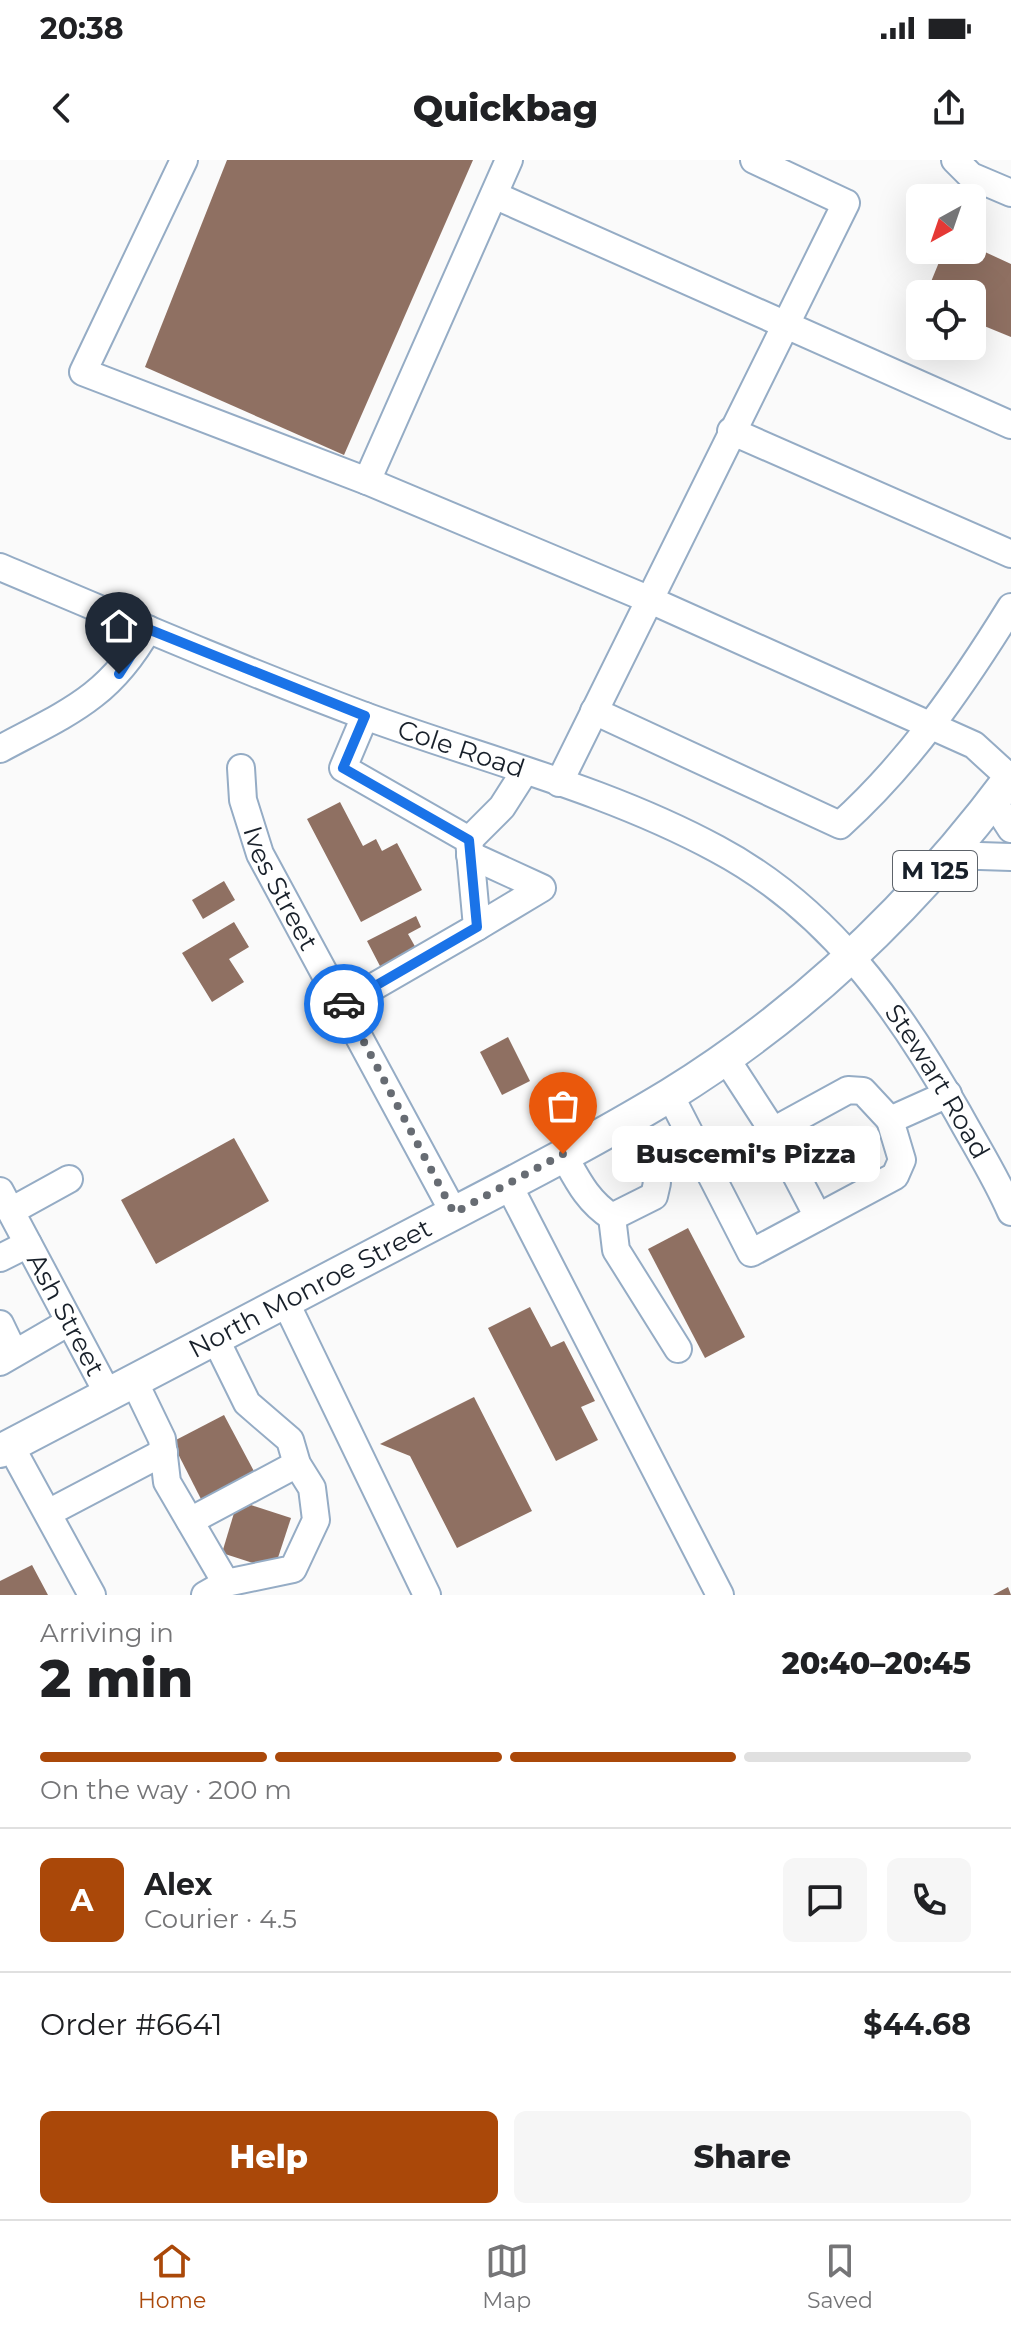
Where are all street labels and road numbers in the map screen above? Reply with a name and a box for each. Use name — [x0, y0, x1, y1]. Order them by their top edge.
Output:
street label: Cole Road — [394, 713, 529, 785]
street label: Ives Street — [236, 822, 325, 956]
road number: M 125 — [893, 851, 977, 891]
street label: Stewart Road — [878, 998, 997, 1165]
street label: North Monroe Street — [183, 1212, 437, 1365]
street label: Ash Street — [20, 1248, 111, 1381]

